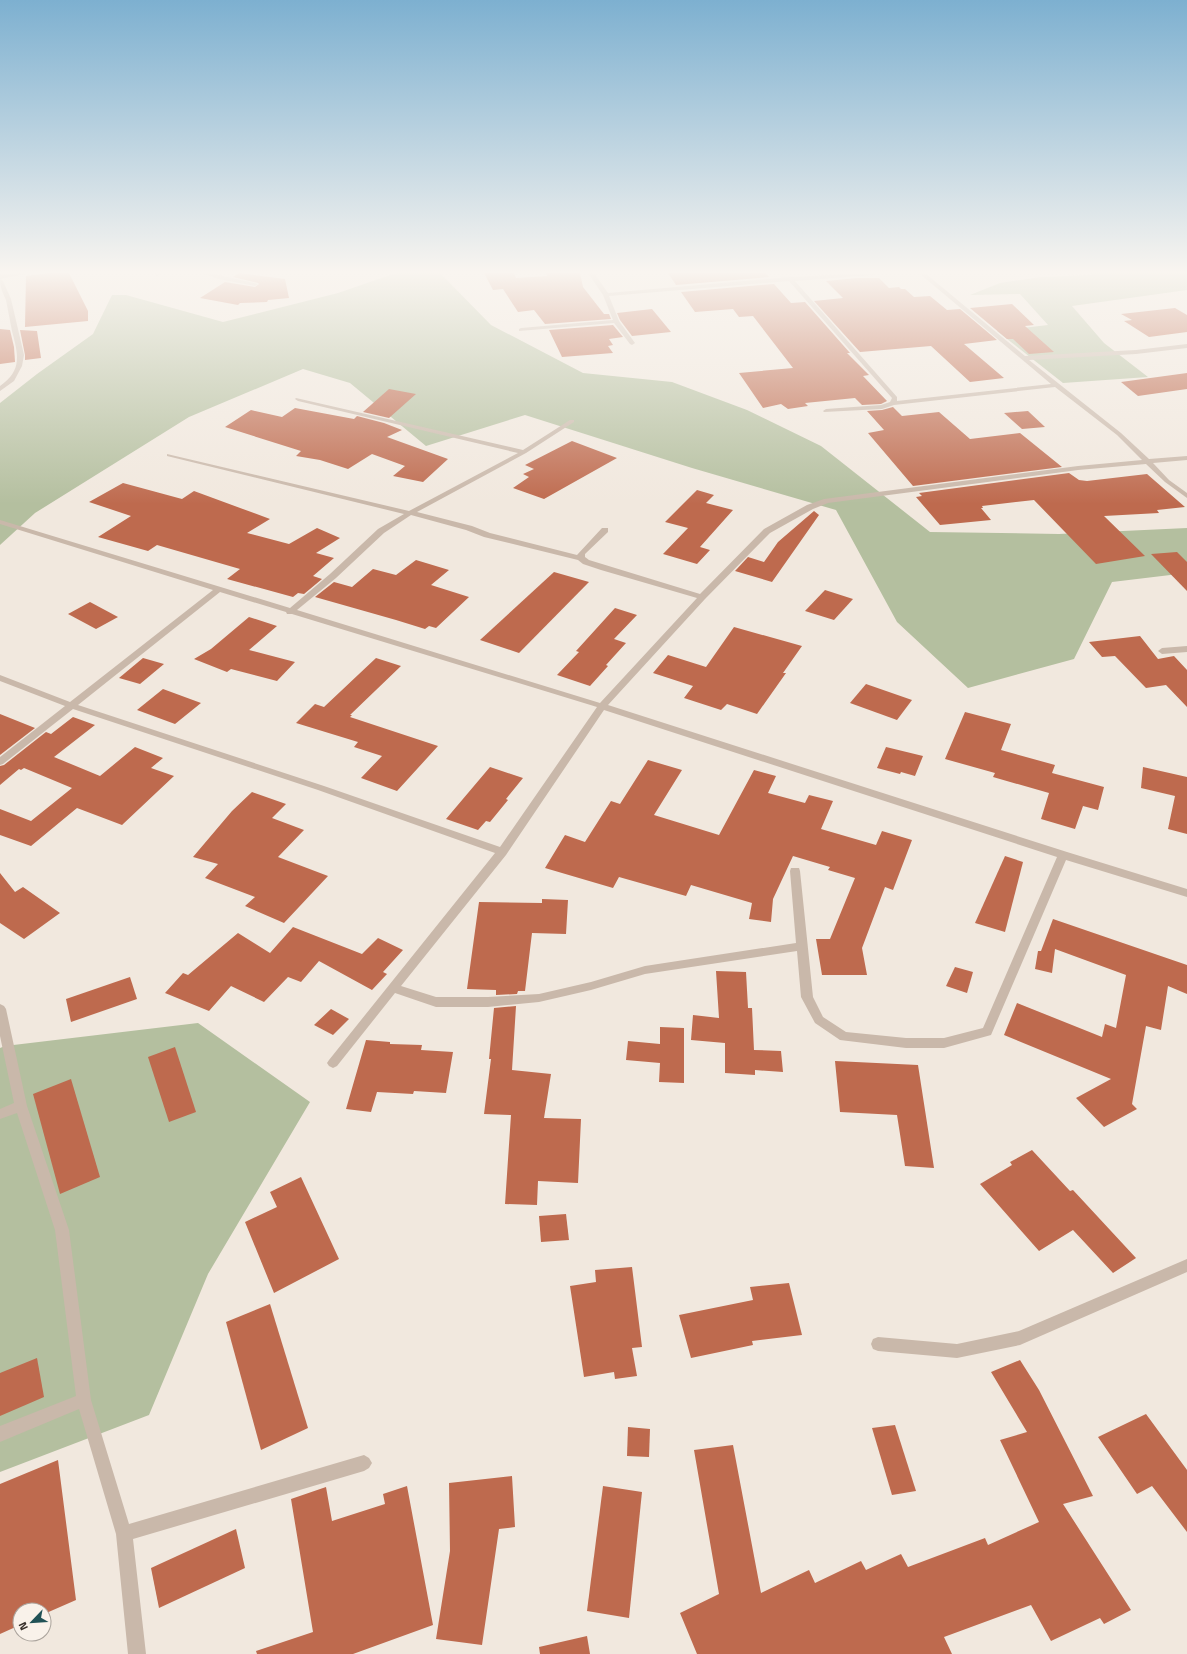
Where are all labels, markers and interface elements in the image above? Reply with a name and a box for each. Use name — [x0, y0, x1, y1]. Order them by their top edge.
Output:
north arrow — [12, 1602, 52, 1642]
text: N — [14, 1619, 32, 1633]

